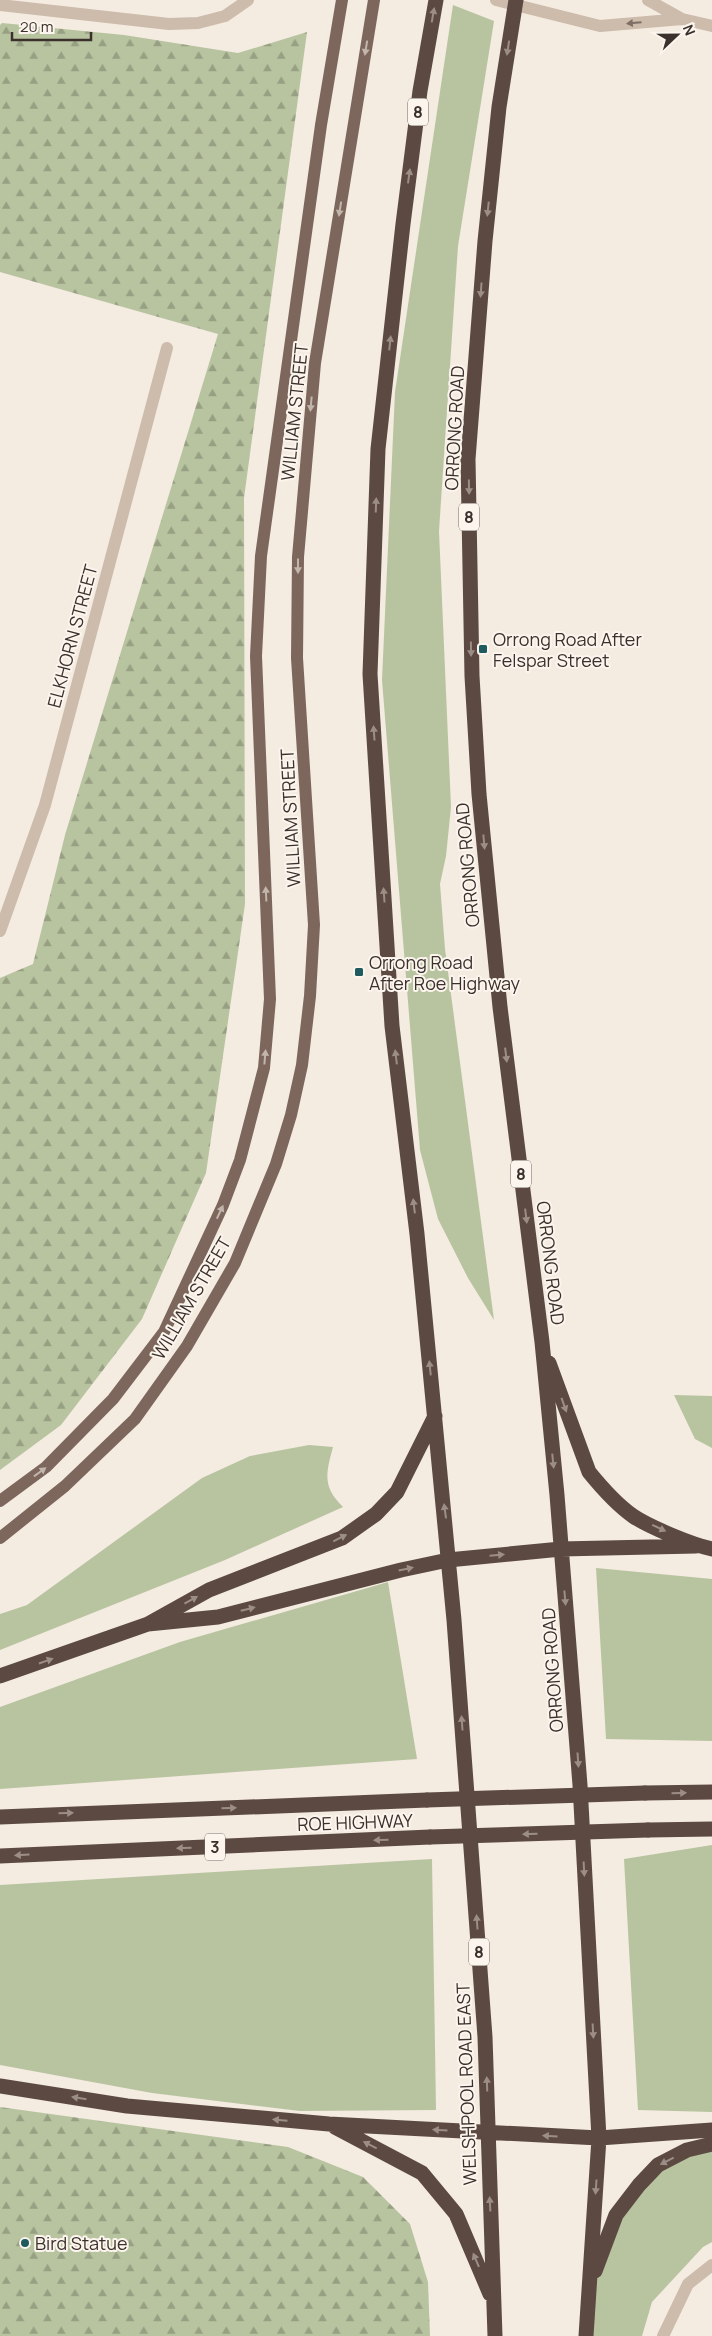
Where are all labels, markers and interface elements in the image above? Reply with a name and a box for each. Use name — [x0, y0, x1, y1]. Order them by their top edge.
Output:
one-way arrow — [430, 7, 438, 23]
scale bar — [12, 10, 91, 42]
north arrow — [652, 10, 702, 60]
text: 20 m — [20, 16, 53, 37]
one-way arrow — [626, 19, 642, 27]
text: N — [679, 22, 700, 38]
one-way arrow — [362, 40, 370, 56]
one-way arrow — [504, 40, 512, 56]
road number: 8 — [408, 98, 428, 125]
one-way arrow — [405, 167, 413, 183]
one-way arrow — [336, 201, 344, 217]
one-way arrow — [484, 202, 492, 218]
one-way arrow — [477, 282, 485, 298]
one-way arrow — [386, 335, 394, 351]
street label: WILLIAM STREET — [275, 342, 313, 482]
street label: ORRONG ROAD — [439, 365, 469, 491]
one-way arrow — [307, 396, 315, 412]
one-way arrow — [465, 479, 473, 495]
one-way arrow — [372, 497, 380, 513]
road number: 8 — [459, 504, 479, 530]
one-way arrow — [294, 558, 302, 574]
street label: ELKHORN STREET — [41, 562, 103, 710]
place label: Orrong Road After Felspar Street — [493, 627, 642, 672]
one-way arrow — [467, 641, 475, 657]
marker: Orrong Road After Felspar Street — [477, 643, 489, 655]
one-way arrow — [370, 725, 378, 741]
street label: WILLIAM STREET — [274, 748, 306, 888]
street label: ORRONG ROAD — [450, 802, 484, 928]
one-way arrow — [480, 834, 488, 850]
one-way arrow — [261, 886, 269, 902]
one-way arrow — [380, 887, 388, 903]
place label: Orrong Road After Roe Highway — [369, 950, 521, 995]
marker: Orrong Road After Roe Highway — [353, 966, 365, 978]
one-way arrow — [502, 1047, 510, 1063]
one-way arrow — [261, 1048, 269, 1064]
one-way arrow — [392, 1049, 400, 1065]
road number: 8 — [511, 1160, 531, 1188]
one-way arrow — [410, 1198, 418, 1214]
street label: ORRONG ROAD — [531, 1200, 571, 1326]
one-way arrow — [216, 1205, 224, 1219]
one-way arrow — [522, 1208, 530, 1224]
street label: WILLIAM STREET — [146, 1232, 236, 1364]
one-way arrow — [426, 1360, 434, 1376]
one-way arrow — [560, 1398, 568, 1413]
one-way arrow — [550, 1453, 558, 1469]
one-way arrow — [33, 1467, 46, 1477]
one-way arrow — [441, 1503, 449, 1519]
one-way arrow — [652, 1524, 666, 1532]
one-way arrow — [333, 1534, 348, 1542]
one-way arrow — [489, 1551, 505, 1559]
one-way arrow — [398, 1565, 413, 1573]
one-way arrow — [562, 1590, 570, 1606]
one-way arrow — [184, 1596, 197, 1605]
one-way arrow — [241, 1605, 256, 1613]
street label: ORRONG ROAD — [536, 1607, 568, 1733]
one-way arrow — [39, 1656, 54, 1664]
one-way arrow — [457, 1715, 465, 1731]
one-way arrow — [574, 1752, 582, 1768]
one-way arrow — [671, 1788, 687, 1796]
one-way arrow — [221, 1804, 237, 1812]
street label: ROE HIGHWAY — [297, 1808, 414, 1836]
one-way arrow — [58, 1809, 74, 1817]
one-way arrow — [521, 1830, 537, 1838]
road number: 3 — [205, 1834, 225, 1860]
one-way arrow — [373, 1836, 389, 1844]
one-way arrow — [176, 1844, 192, 1852]
one-way arrow — [13, 1851, 29, 1859]
one-way arrow — [581, 1861, 589, 1877]
one-way arrow — [472, 1913, 480, 1929]
road number: 8 — [469, 1938, 489, 1965]
street label: WELSHPOOL ROAD EAST — [450, 1982, 482, 2186]
one-way arrow — [590, 2023, 598, 2039]
one-way arrow — [483, 2076, 491, 2092]
one-way arrow — [70, 2094, 86, 2102]
one-way arrow — [272, 2116, 288, 2124]
one-way arrow — [431, 2126, 447, 2134]
one-way arrow — [542, 2131, 558, 2139]
one-way arrow — [363, 2141, 377, 2149]
one-way arrow — [659, 2157, 674, 2165]
one-way arrow — [591, 2179, 599, 2195]
one-way arrow — [485, 2196, 493, 2212]
place label: Bird Statue — [35, 2231, 128, 2255]
marker: Bird Statue — [19, 2237, 31, 2249]
one-way arrow — [471, 2253, 479, 2267]

